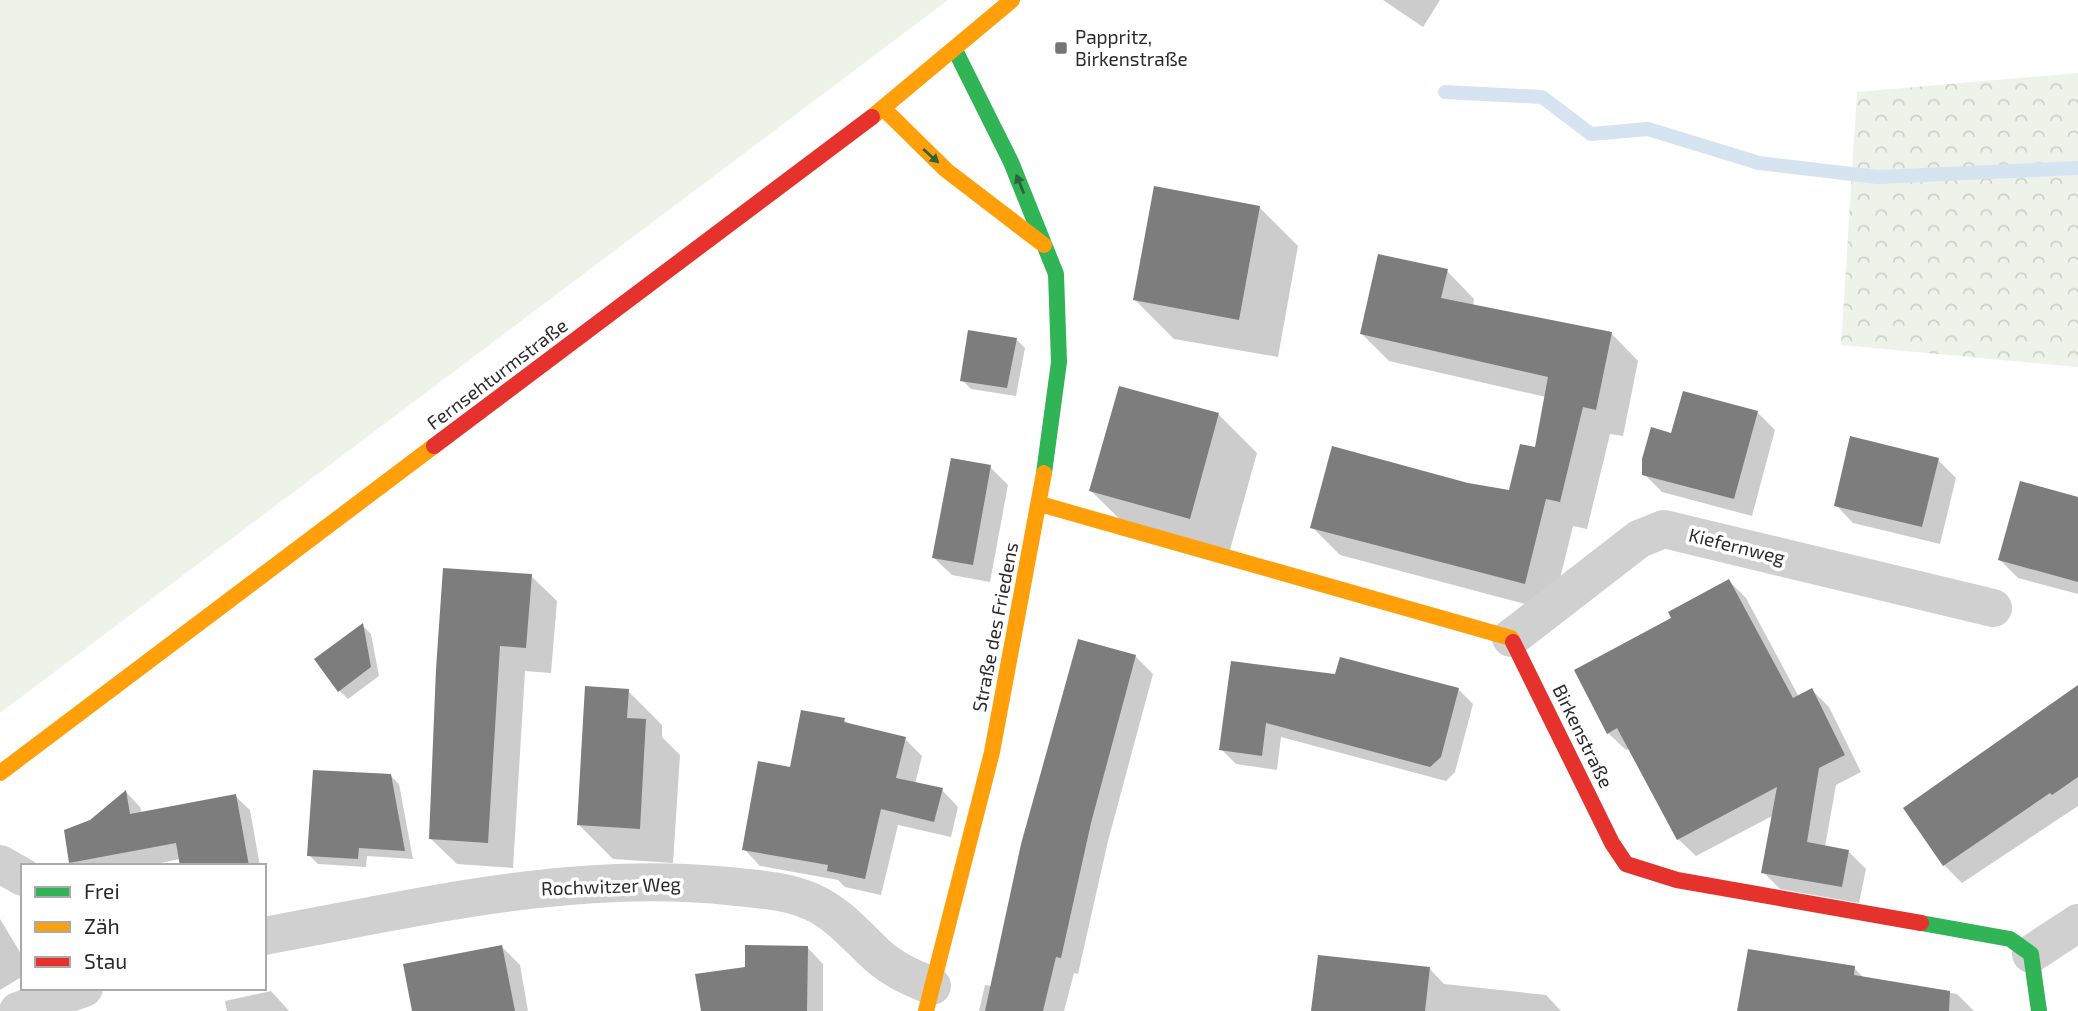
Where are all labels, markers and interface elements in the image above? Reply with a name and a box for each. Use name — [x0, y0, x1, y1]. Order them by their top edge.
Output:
place label: Pappritz, Birkenstraße — [1075, 25, 1188, 70]
marker: Pappritz, Birkenstraße — [1053, 40, 1069, 56]
one-way arrow — [922, 148, 939, 164]
one-way arrow — [1014, 173, 1025, 194]
street label: Fernsehturmstraße — [422, 313, 572, 434]
street label: Kiefernweg — [1687, 522, 1788, 569]
street label: Straße des Friedens — [967, 540, 1022, 714]
street label: Birkenstraße — [1548, 680, 1618, 791]
legend — [21, 864, 266, 990]
street label: Rochwitzer Weg — [541, 872, 682, 899]
text: Frei — [84, 878, 120, 903]
text: Zäh — [84, 913, 120, 938]
text: Stau — [84, 948, 127, 973]

